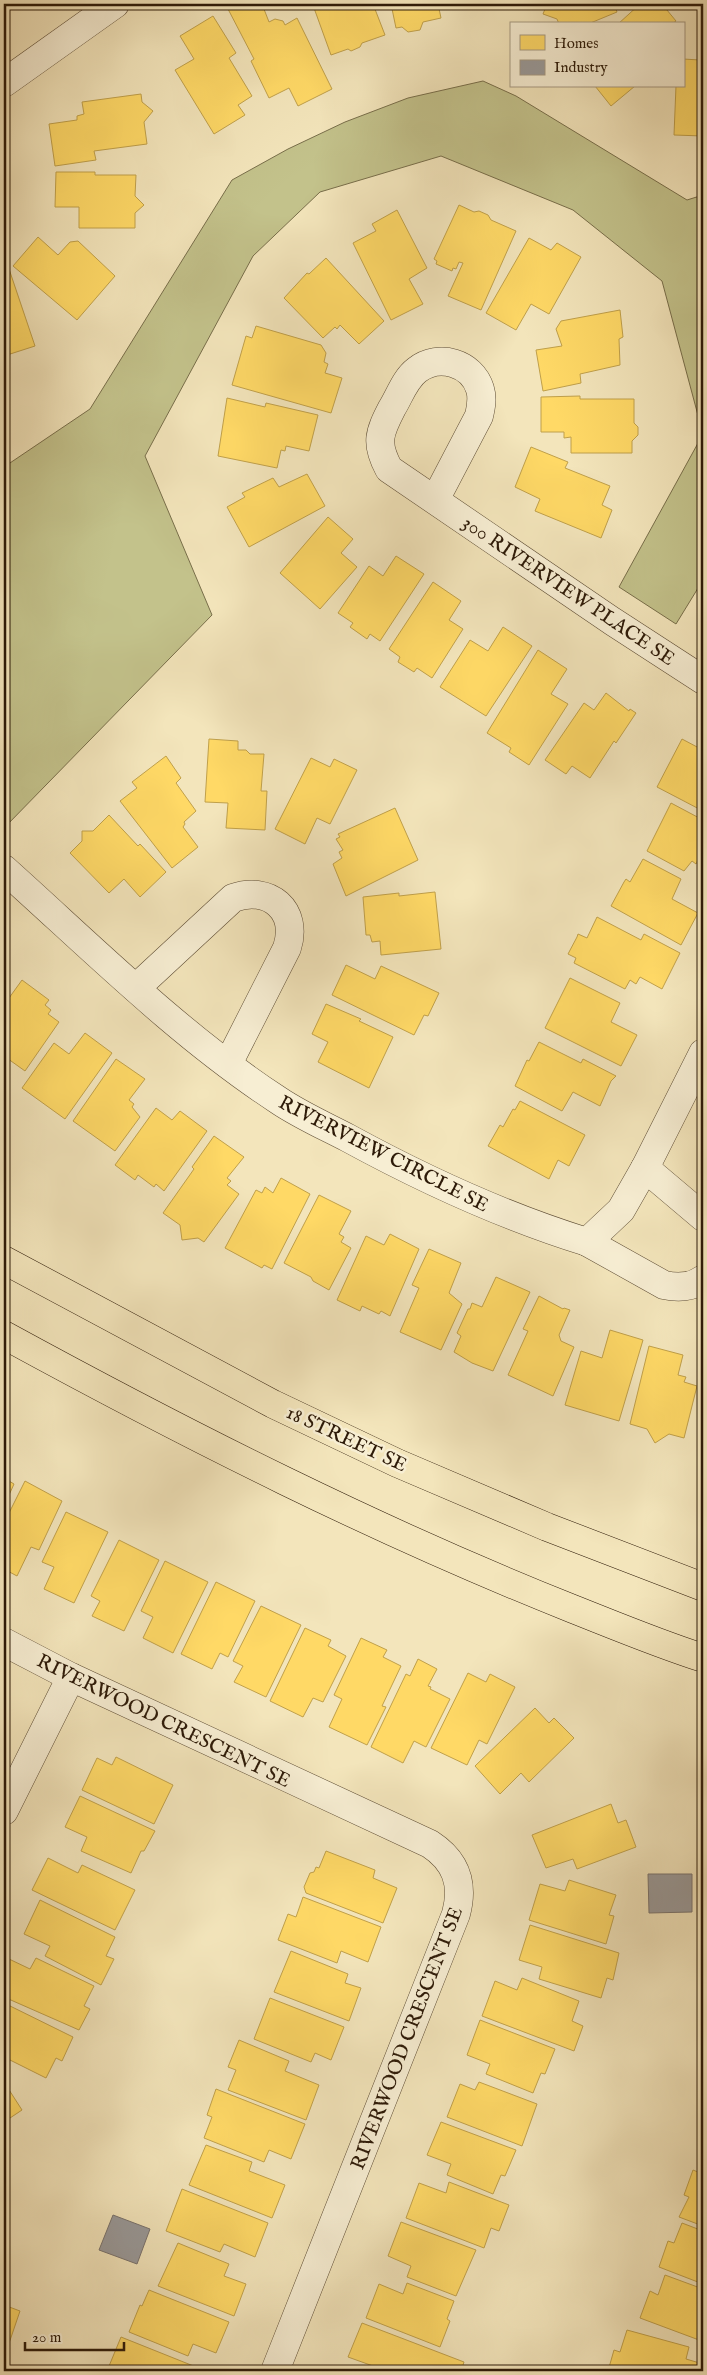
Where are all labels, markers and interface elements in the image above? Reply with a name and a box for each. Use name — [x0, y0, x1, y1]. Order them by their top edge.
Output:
legend — [510, 22, 684, 88]
text: Homes — [554, 34, 598, 53]
text: Industry — [554, 58, 608, 77]
street label: 300 RIVERVIEW PLACE SE — [457, 511, 679, 672]
street label: RIVERVIEW CIRCLE SE — [274, 1090, 493, 1218]
street label: 18 STREET SE — [282, 1400, 411, 1478]
street label: RIVERWOOD CRESCENT SE — [32, 1649, 294, 1794]
street label: RIVERWOOD CRESCENT SE — [346, 1904, 469, 2173]
scale bar — [25, 2320, 124, 2352]
text: 20 m — [32, 2328, 62, 2347]

